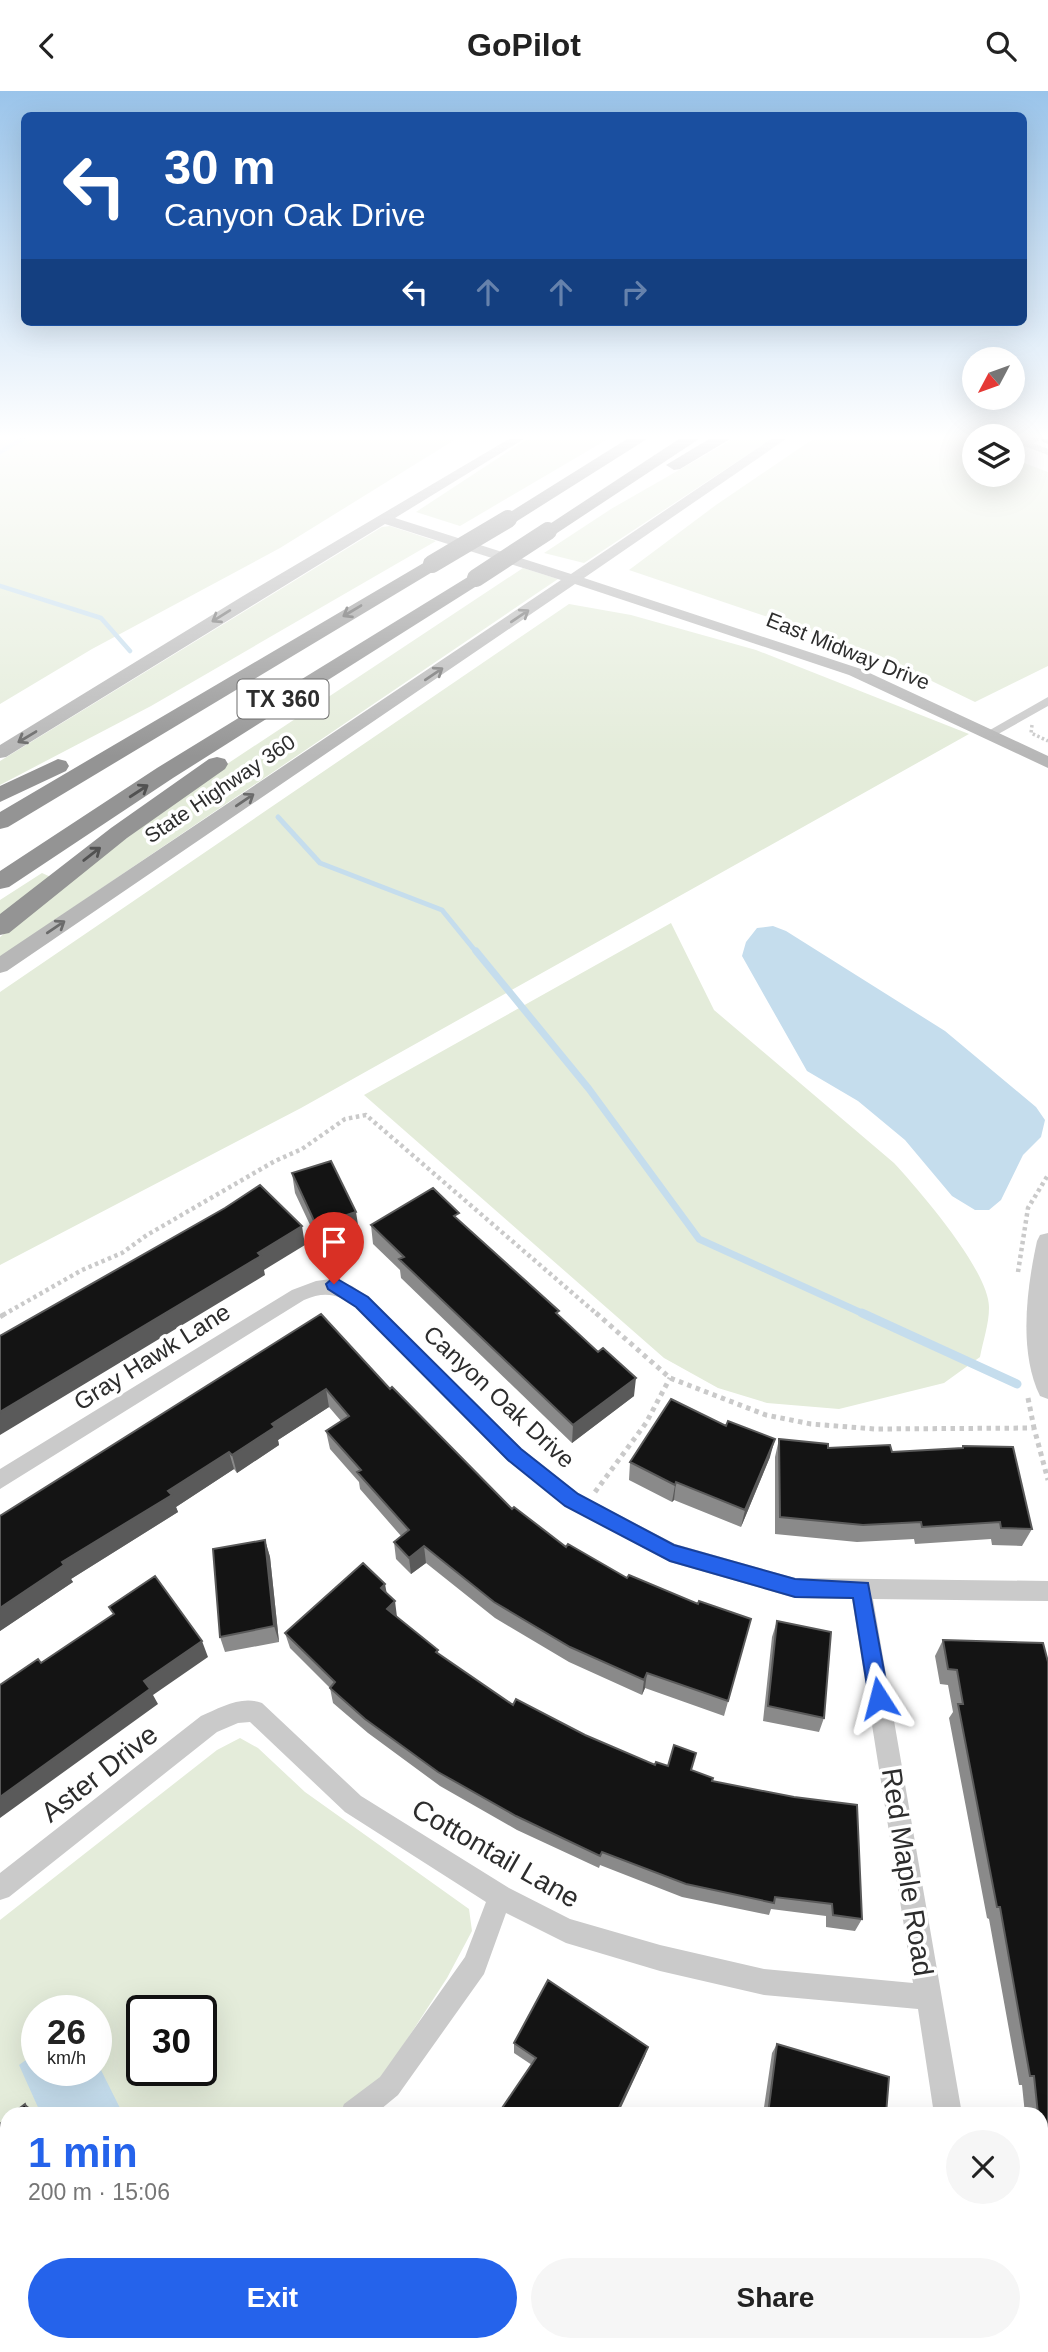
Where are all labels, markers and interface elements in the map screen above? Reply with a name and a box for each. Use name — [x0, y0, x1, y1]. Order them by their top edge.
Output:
icon: back — [28, 27, 66, 65]
text: GoPilot — [467, 27, 581, 63]
icon: search — [982, 27, 1020, 65]
icon: left — [49, 140, 140, 231]
text: 30 m — [164, 140, 276, 194]
text: Canyon Oak Drive — [164, 197, 425, 233]
icon: left — [396, 273, 434, 311]
icon: ahead — [469, 273, 507, 311]
icon: ahead — [542, 273, 580, 311]
icon: right — [615, 273, 653, 311]
north arrow — [962, 347, 1026, 409]
map controls — [962, 347, 1025, 487]
button: layers — [962, 424, 1025, 487]
one-way arrow — [343, 605, 363, 619]
street label: East Midway Drive — [763, 607, 933, 694]
one-way arrow — [510, 608, 529, 623]
one-way arrow — [211, 610, 231, 624]
one-way arrow — [424, 667, 443, 681]
road number: TX 360 — [238, 679, 328, 719]
one-way arrow — [18, 730, 38, 744]
street label: State Highway 360 — [140, 730, 299, 847]
one-way arrow — [129, 783, 148, 798]
one-way arrow — [234, 793, 254, 807]
one-way arrow — [82, 847, 101, 862]
one-way arrow — [46, 920, 65, 934]
pin — [304, 1212, 364, 1284]
icon: arrive — [315, 1223, 353, 1261]
street label: Gray Hawk Lane — [69, 1298, 235, 1415]
street label: Canyon Oak Drive — [418, 1320, 580, 1473]
position arrow — [842, 1661, 916, 1735]
street label: Aster Drive — [35, 1719, 163, 1828]
street label: Red Maple Road — [876, 1766, 939, 1978]
street label: Cottontail Lane — [406, 1793, 585, 1914]
speed limit sign: 30 — [126, 1995, 217, 2086]
text: 26 — [47, 2012, 86, 2051]
text: km/h — [47, 2048, 86, 2068]
text: 1 min — [28, 2129, 138, 2176]
button: close — [946, 2130, 1020, 2204]
text: 200 m · 15:06 — [28, 2179, 170, 2205]
button: Exit — [28, 2258, 517, 2338]
button: Share — [531, 2258, 1020, 2338]

